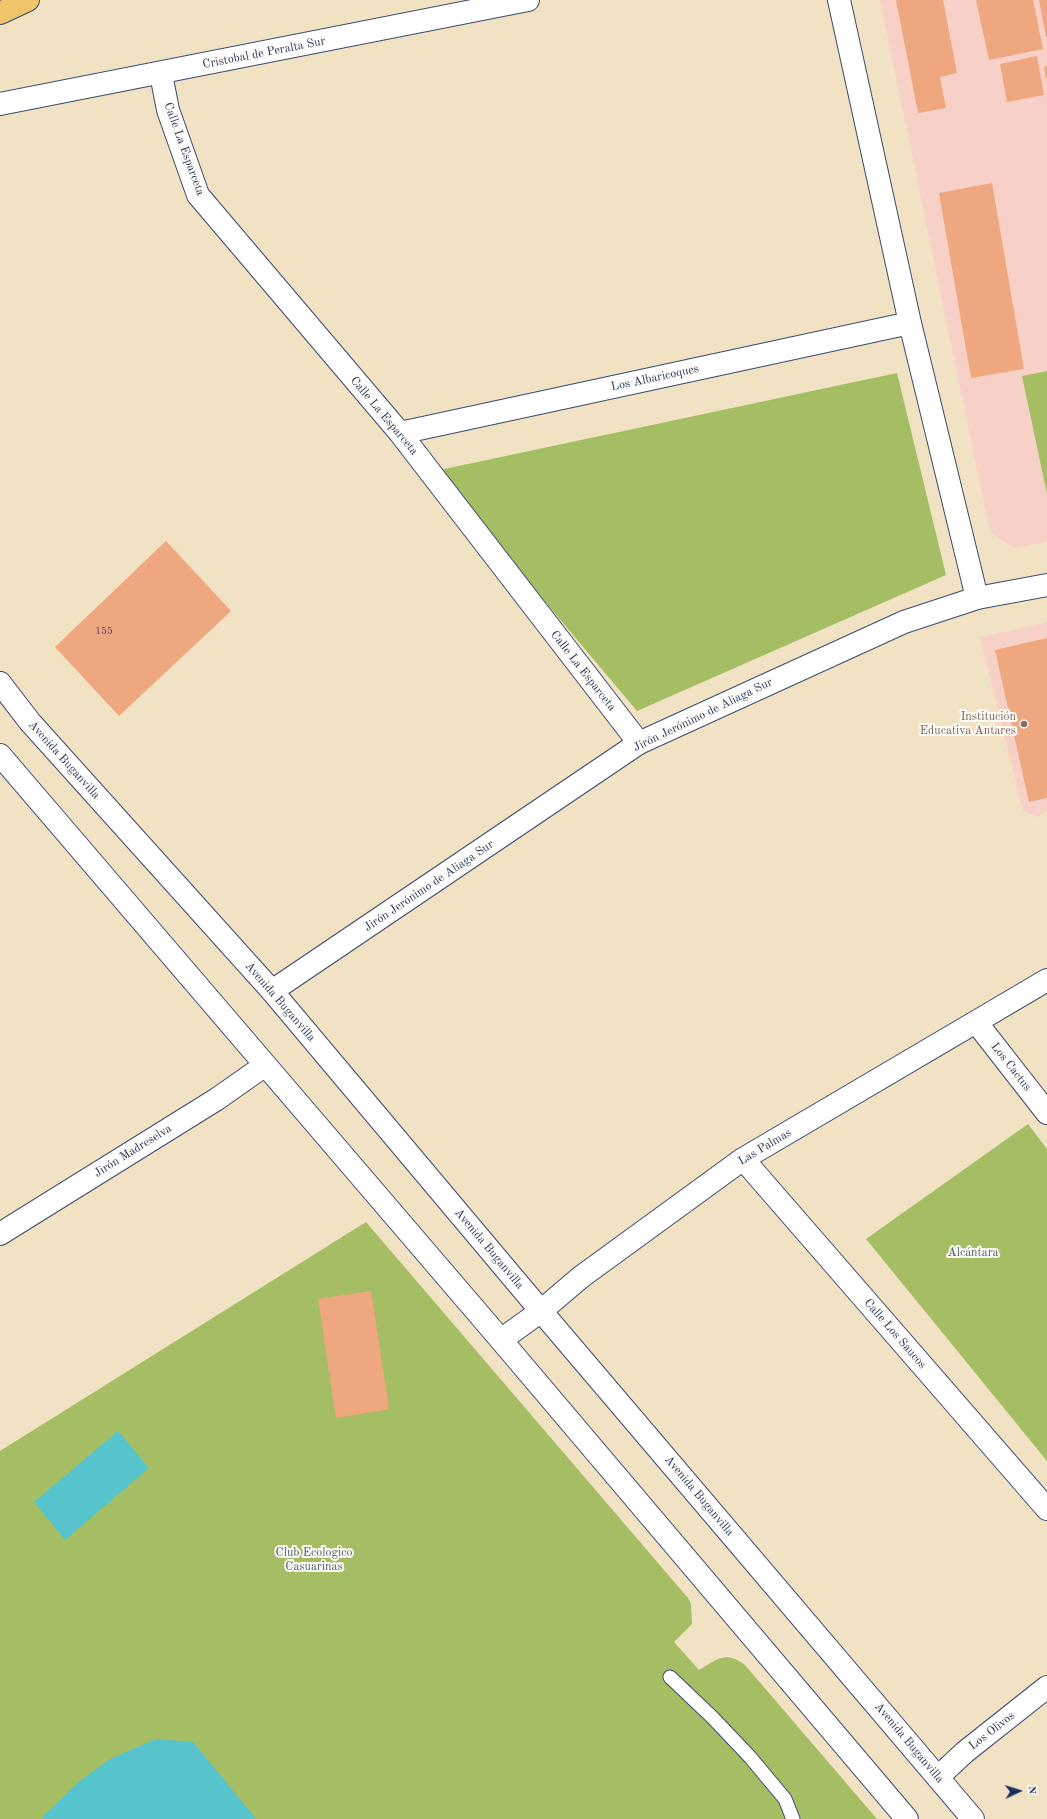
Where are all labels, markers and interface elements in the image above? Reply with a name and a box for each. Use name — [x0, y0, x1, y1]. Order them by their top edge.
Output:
street label: Cristobal de Peralta Sur — [201, 34, 327, 72]
street label: Calle La Esparceta — [160, 100, 208, 198]
street label: Los Albaricoques — [610, 362, 700, 394]
street label: Calle La Esparceta — [347, 374, 421, 458]
house number: 155 — [95, 625, 113, 637]
street label: Calle La Esparceta — [547, 628, 619, 714]
street label: Jirón Jerónimo de Aliaga Sur — [631, 675, 775, 755]
place label: Institución Educativa Antares — [920, 710, 1016, 738]
street label: Avenida Buganvilla — [25, 718, 103, 802]
marker: Institución Educativa Antares — [1019, 719, 1029, 729]
street label: Jirón Jerónimo de Aliaga Sur — [362, 837, 496, 935]
street label: Avenida Buganvilla — [242, 959, 318, 1045]
street label: Los Cactus — [988, 1040, 1034, 1094]
street label: Jirón Madreselva — [91, 1121, 175, 1181]
street label: Las Palmas — [736, 1125, 794, 1169]
street label: Avenida Buganvilla — [451, 1206, 527, 1292]
park label: Alcántara — [947, 1246, 999, 1260]
street label: Calle Los Saucos — [861, 1296, 929, 1372]
street label: Avenida Buganvilla — [661, 1453, 737, 1539]
park label: Club Ecologico Casuarinas — [276, 1546, 352, 1574]
street label: Avenida Buganvilla — [871, 1700, 947, 1786]
street label: Los Olivos — [966, 1709, 1018, 1753]
north arrow — [999, 1771, 1039, 1811]
text: N — [1026, 1786, 1037, 1795]

